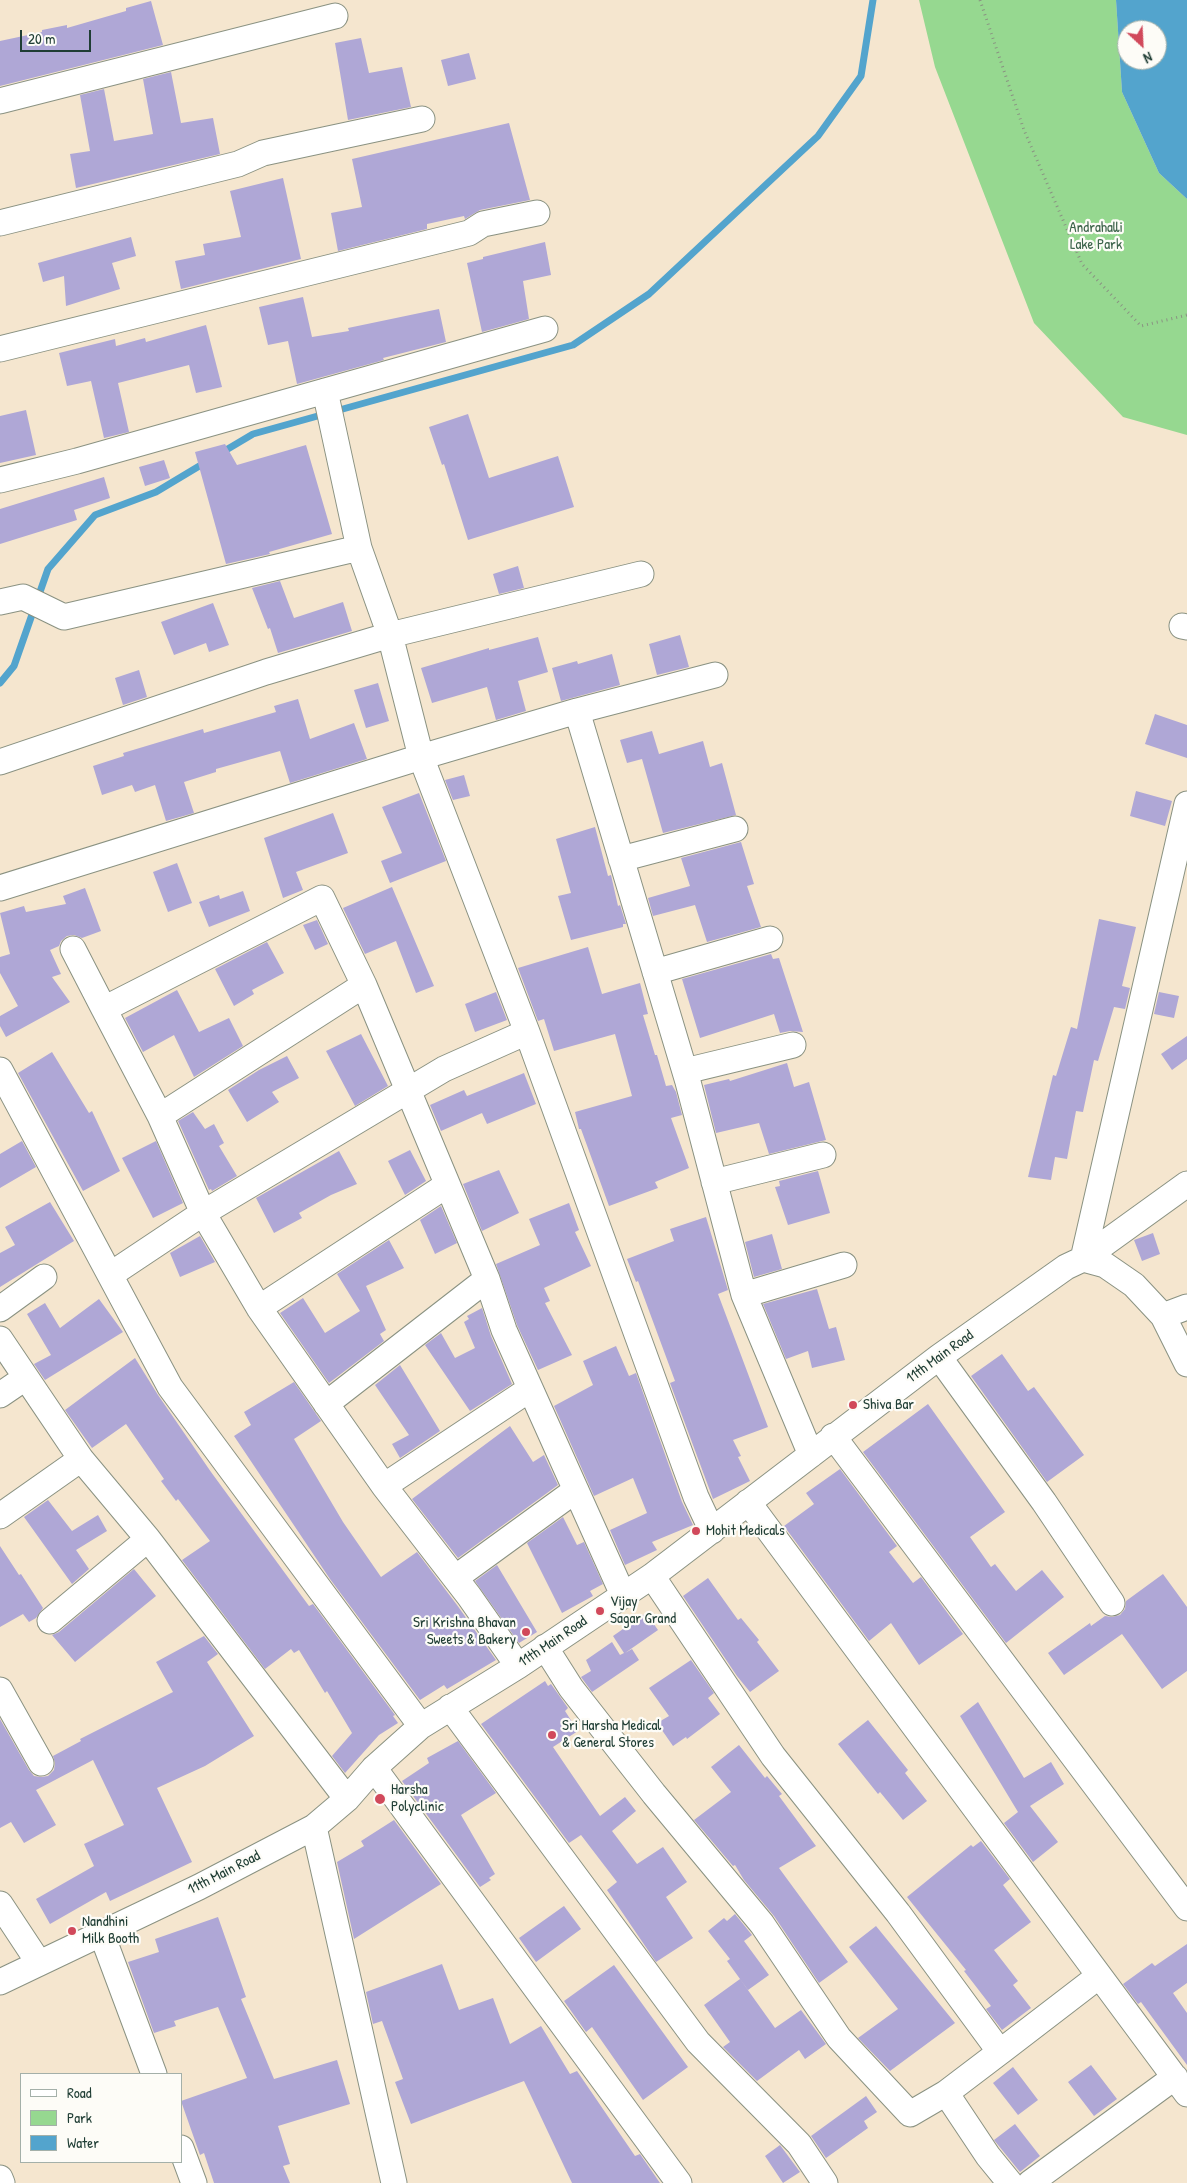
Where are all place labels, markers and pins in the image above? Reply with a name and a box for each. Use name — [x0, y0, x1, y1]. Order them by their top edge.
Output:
place label: Shiva Bar — [863, 1396, 914, 1414]
marker: Shiva Bar — [847, 1399, 859, 1411]
place label: Mohit Medicals — [706, 1522, 785, 1540]
marker: Mohit Medicals — [690, 1525, 702, 1537]
place label: Vijay Sagar Grand — [610, 1593, 676, 1628]
marker: Vijay Sagar Grand — [594, 1605, 606, 1617]
place label: Sri Krishna Bhavan Sweets & Bakery — [413, 1614, 516, 1649]
marker: Sri Krishna Bhavan Sweets & Bakery — [520, 1626, 532, 1638]
place label: Sri Harsha Medical & General Stores — [562, 1717, 661, 1752]
marker: Sri Harsha Medical & General Stores — [546, 1729, 558, 1741]
place label: Harsha Polyclinic — [391, 1781, 444, 1816]
marker: Harsha Polyclinic — [373, 1792, 387, 1806]
place label: Nandhini Milk Booth — [82, 1913, 139, 1948]
marker: Nandhini Milk Booth — [66, 1925, 78, 1937]

